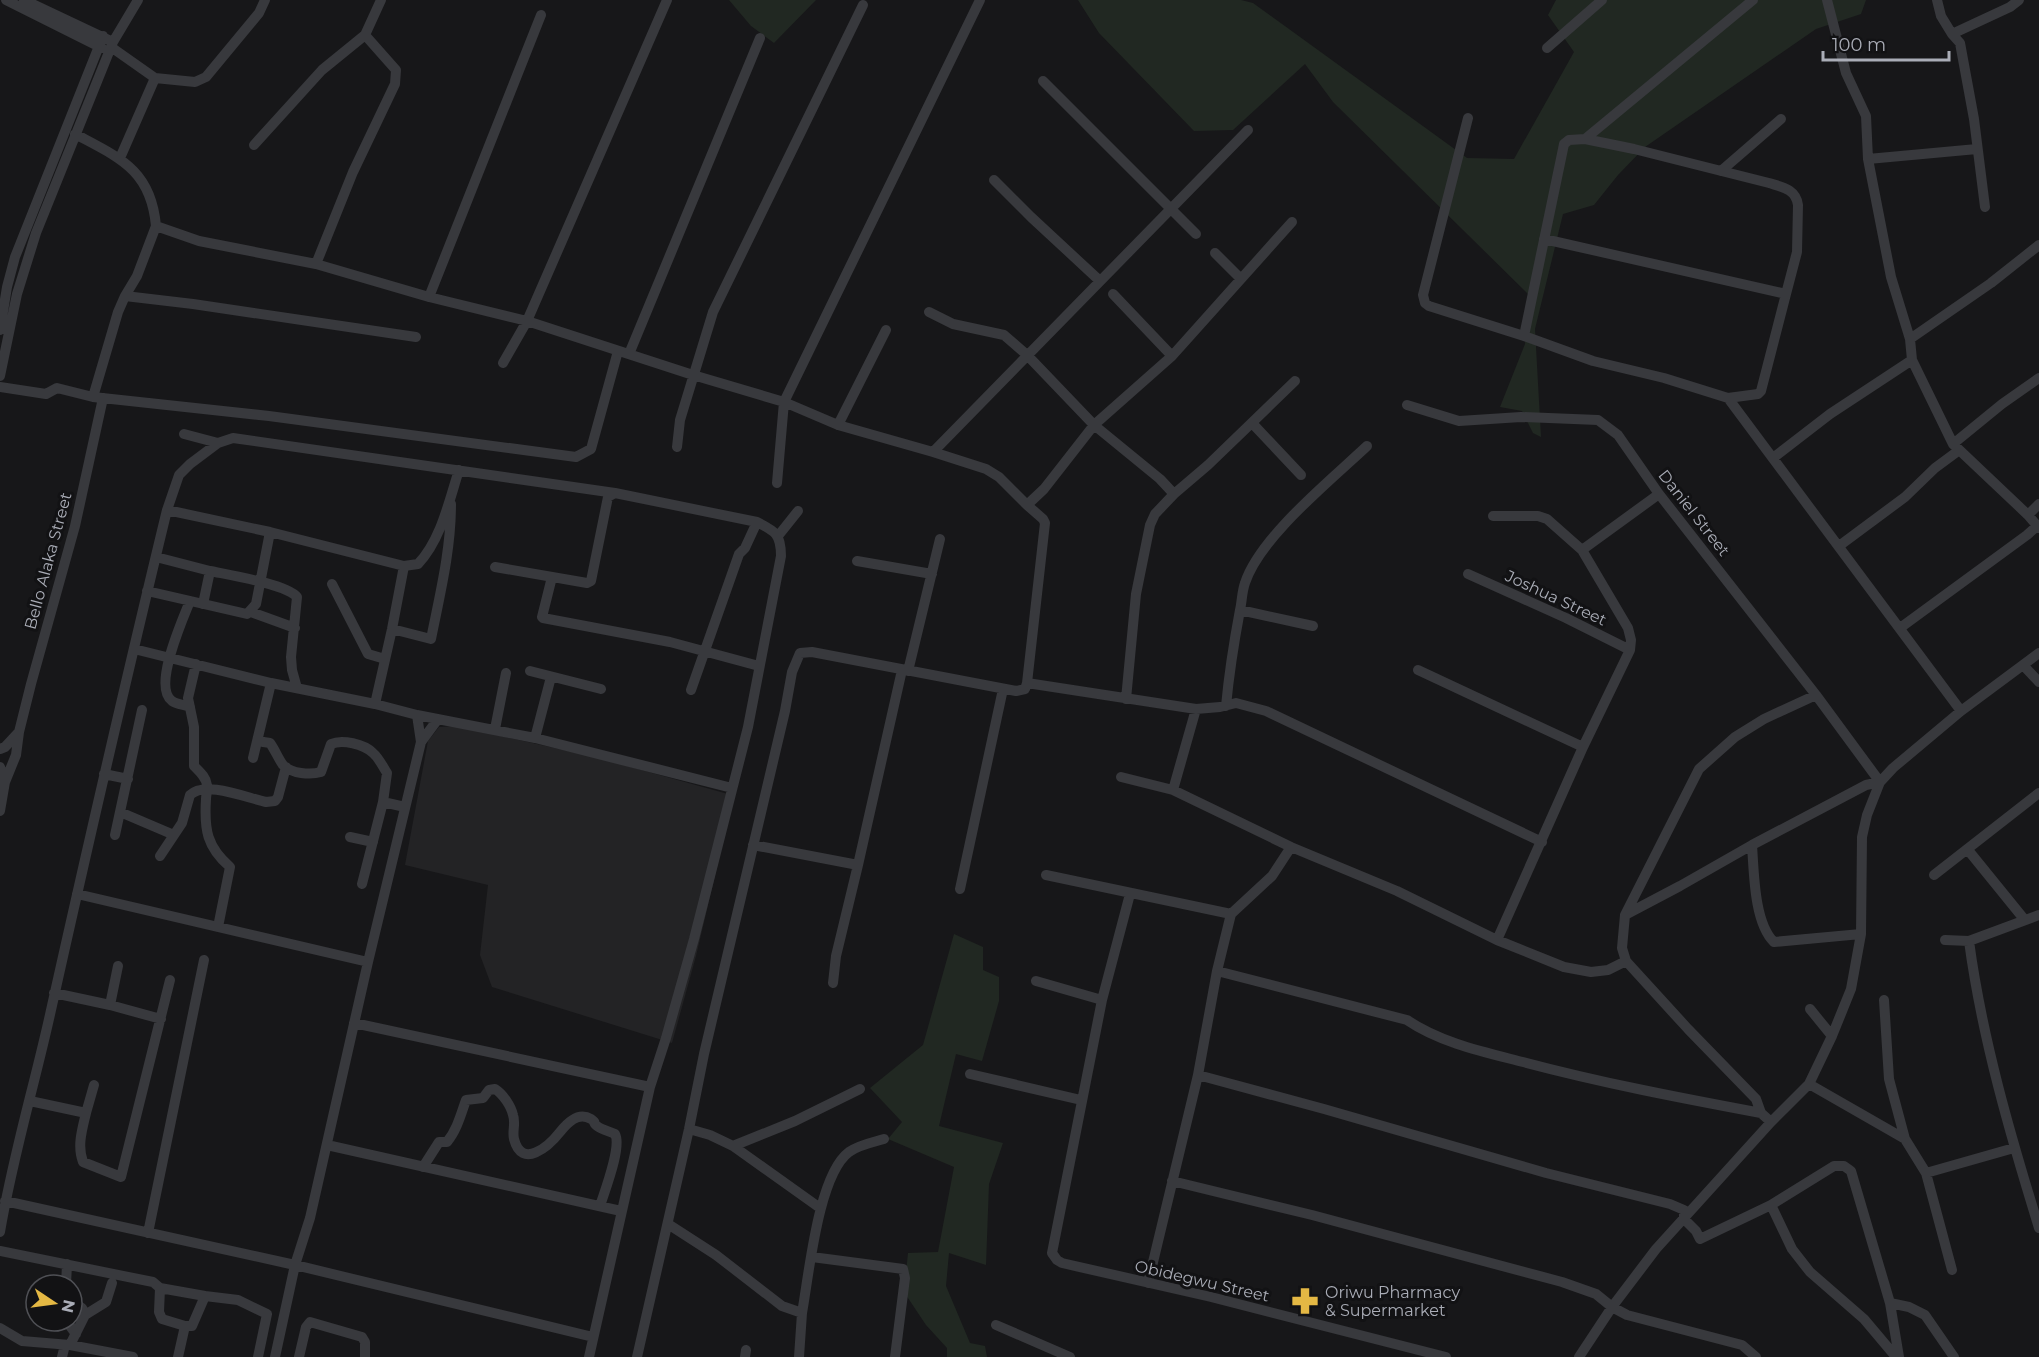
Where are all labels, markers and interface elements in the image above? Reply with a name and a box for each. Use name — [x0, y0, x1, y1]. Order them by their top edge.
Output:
scale bar — [1823, 24, 1949, 62]
text: 100 m — [1832, 34, 1886, 56]
street label: Daniel Street — [1654, 466, 1734, 560]
street label: Bello Alaka Street — [21, 490, 76, 632]
street label: Joshua Street — [1501, 566, 1610, 630]
street label: Obidegwu Street — [1133, 1256, 1272, 1306]
north arrow — [24, 1273, 84, 1333]
place label: Oriwu Pharmacy & Supermarket — [1325, 1283, 1460, 1320]
pharmacy icon: Oriwu Pharmacy & Supermarket — [1290, 1286, 1320, 1316]
text: N — [57, 1298, 79, 1315]

